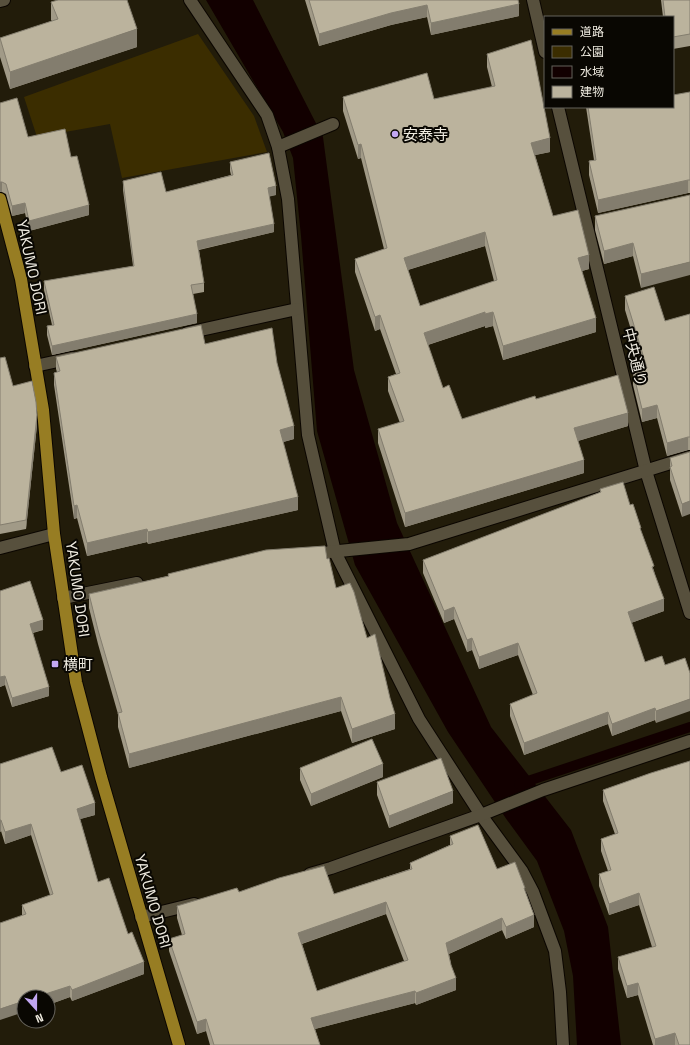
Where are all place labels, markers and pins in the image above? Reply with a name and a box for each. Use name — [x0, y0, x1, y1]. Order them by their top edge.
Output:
place label: 安泰寺 — [403, 125, 448, 144]
marker: 安泰寺 — [390, 129, 400, 139]
place label: 横町 — [63, 655, 93, 674]
marker: 横町 — [50, 659, 60, 669]

